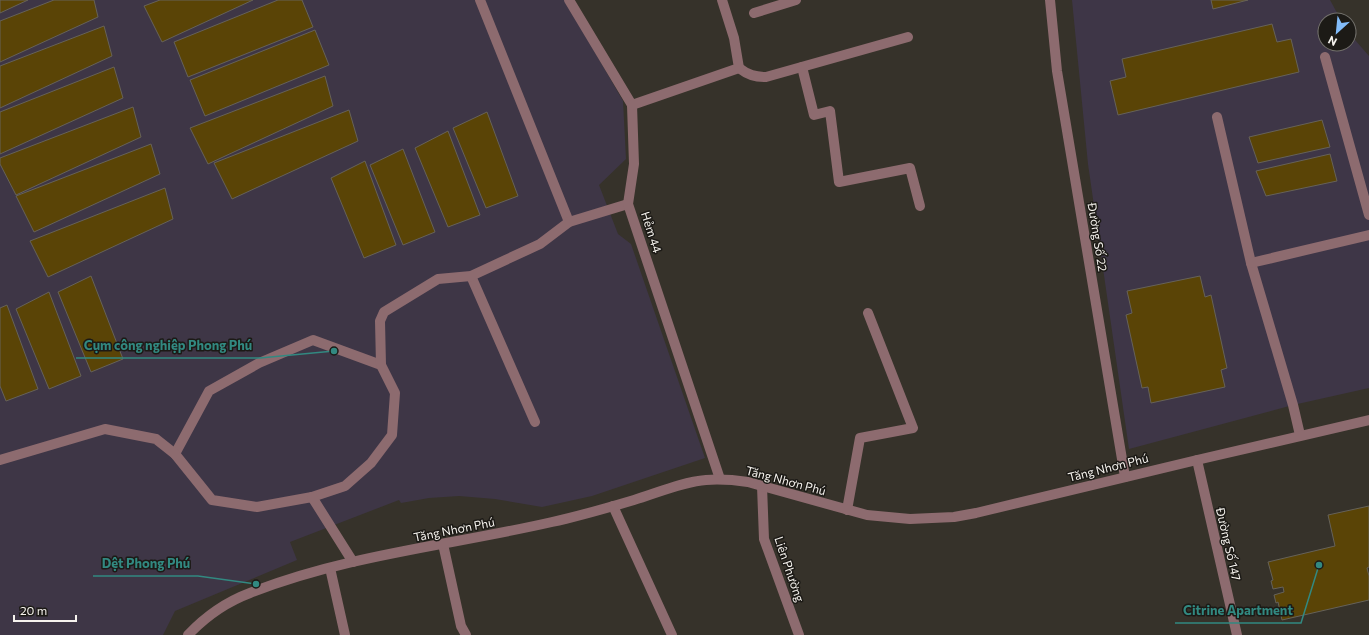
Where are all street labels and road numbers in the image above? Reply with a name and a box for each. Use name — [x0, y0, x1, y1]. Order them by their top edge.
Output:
street label: Đường Số 22 — [1085, 201, 1110, 273]
street label: Hẻm 44 — [639, 210, 665, 254]
street label: Tăng Nhơn Phú — [1066, 450, 1150, 484]
street label: Tăng Nhơn Phú — [744, 463, 828, 497]
street label: Đường Số 147 — [1214, 505, 1244, 582]
street label: Tăng Nhơn Phú — [412, 514, 496, 544]
street label: Liên Phường — [772, 534, 808, 604]

